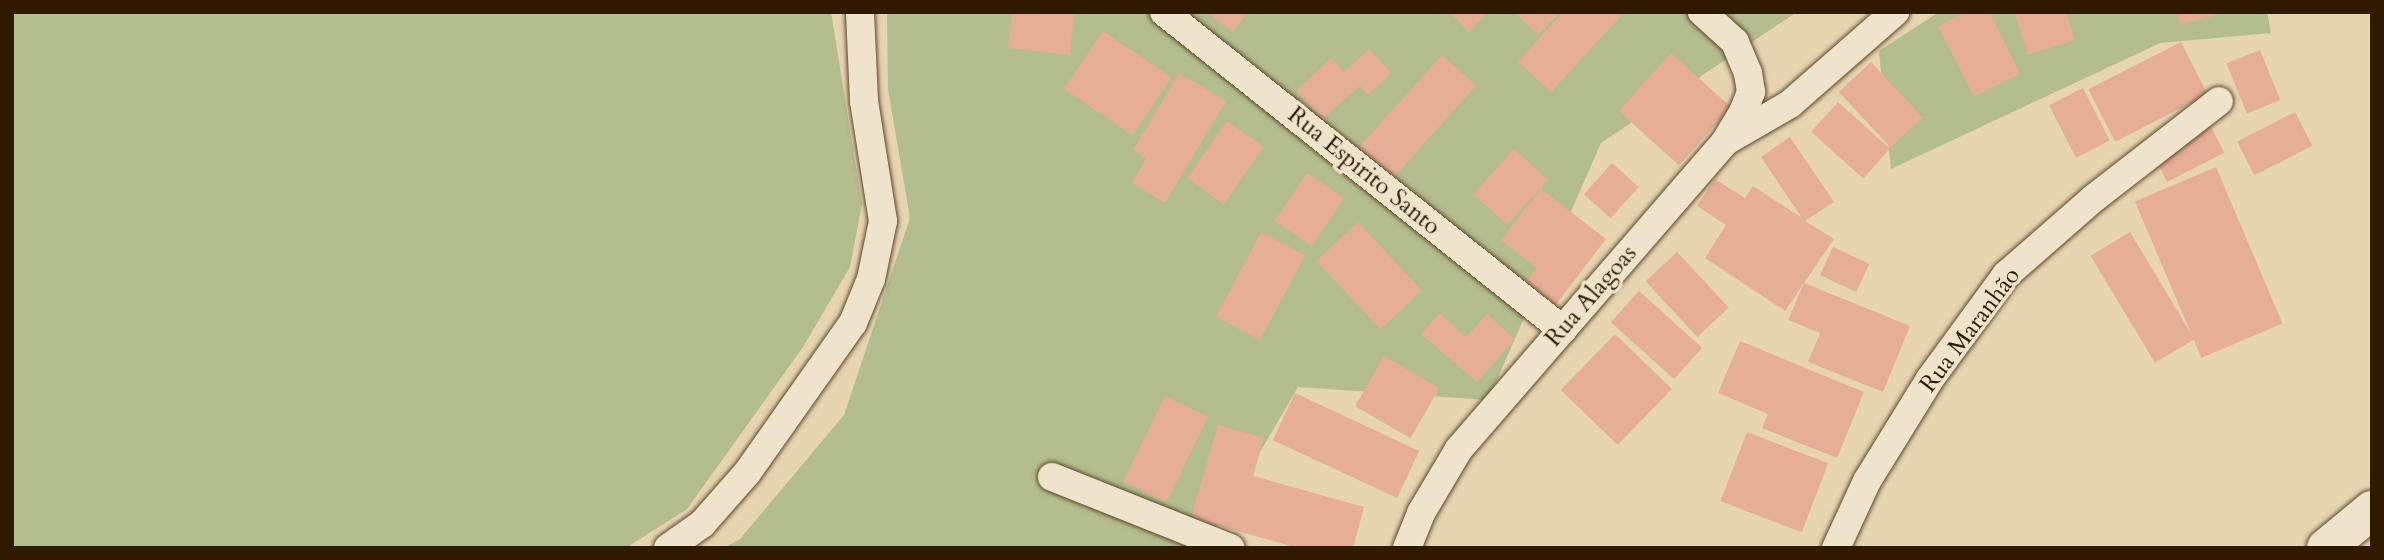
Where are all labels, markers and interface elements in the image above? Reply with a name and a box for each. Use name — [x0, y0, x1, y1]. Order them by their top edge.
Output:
street label: Rua Espirito Santo — [1282, 101, 1446, 241]
street label: Rua Alagoas — [1539, 239, 1643, 353]
street label: Rua Maranhão — [1914, 262, 2026, 398]

